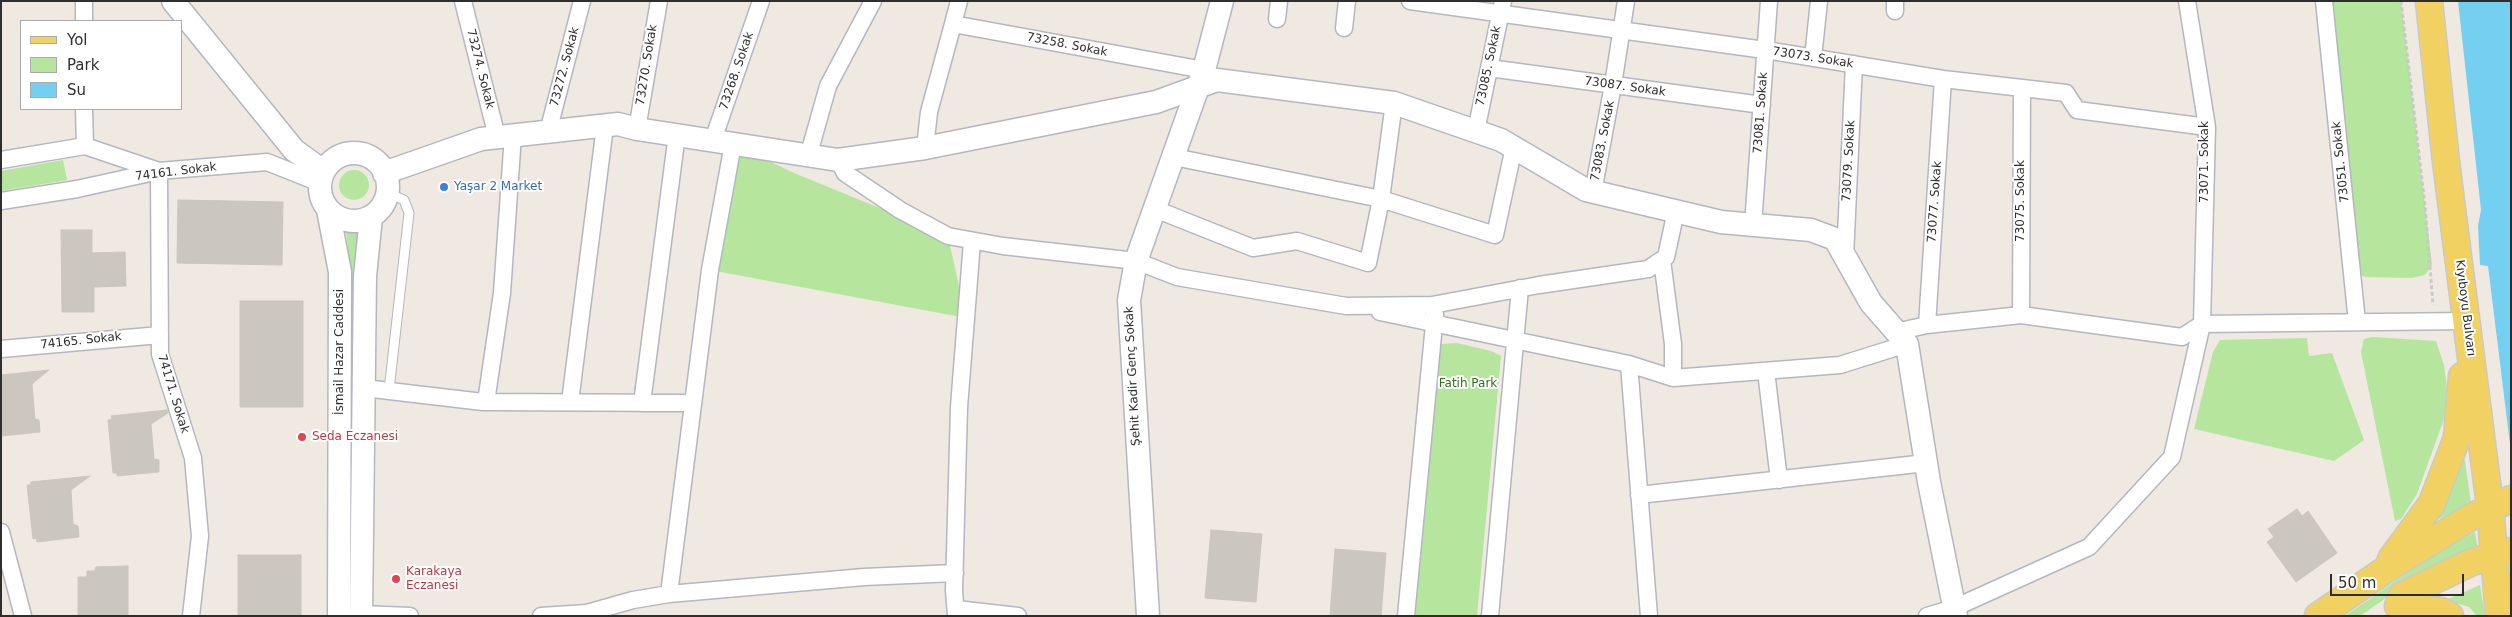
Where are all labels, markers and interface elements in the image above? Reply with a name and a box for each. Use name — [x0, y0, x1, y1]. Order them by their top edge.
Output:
legend — [20, 20, 182, 110]
street label: 73270. Sokak — [633, 23, 661, 107]
street label: 73085. Sokak — [1473, 24, 1505, 108]
street label: 73272. Sokak — [547, 26, 583, 108]
street label: 73274. Sokak — [463, 28, 497, 110]
street label: 73268. Sokak — [717, 30, 757, 112]
street label: 73258. Sokak — [1025, 30, 1109, 60]
text: Yol — [67, 31, 88, 49]
street label: 73073. Sokak — [1771, 44, 1855, 72]
text: Park — [67, 56, 99, 74]
street label: 73081. Sokak — [1751, 72, 1771, 154]
street label: 73087. Sokak — [1583, 74, 1667, 100]
text: Su — [67, 81, 86, 99]
street label: 73083. Sokak — [1588, 99, 1618, 183]
street label: 73079. Sokak — [1840, 120, 1858, 202]
street label: 73071. Sokak — [2198, 121, 2212, 203]
street label: 73051. Sokak — [2330, 121, 2352, 203]
street label: 74161. Sokak — [135, 160, 217, 184]
street label: 73075. Sokak — [2014, 160, 2028, 242]
street label: 73077. Sokak — [1925, 161, 1945, 243]
place label: Yaşar 2 Market — [454, 180, 542, 194]
marker: Yaşar 2 Market — [438, 181, 450, 193]
street label: Kıyıboyu Bulvarı — [2452, 259, 2478, 357]
street label: İsmail Hazar Caddesi — [333, 289, 347, 415]
street label: Şehit Kadir Genç Sokak — [1122, 306, 1144, 446]
street label: 74165. Sokak — [40, 330, 122, 352]
street label: 74171. Sokak — [154, 353, 192, 435]
park label: Fatih Park — [1439, 377, 1497, 391]
place label: Seda Eczanesi — [312, 430, 398, 444]
marker: Seda Eczanesi — [296, 431, 308, 443]
scale bar — [2332, 564, 2466, 596]
place label: Karakaya Eczanesi — [406, 565, 462, 593]
marker: Karakaya Eczanesi — [390, 573, 402, 585]
text: 50 m — [2338, 574, 2376, 592]

